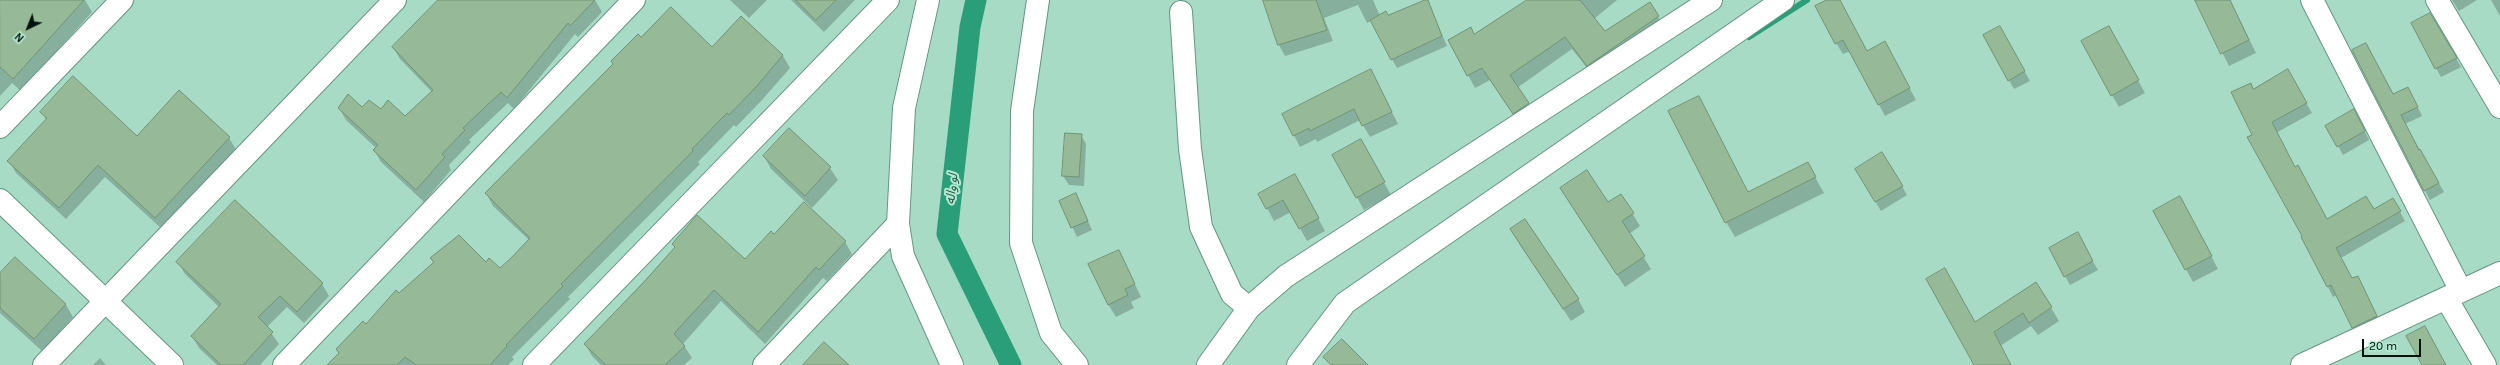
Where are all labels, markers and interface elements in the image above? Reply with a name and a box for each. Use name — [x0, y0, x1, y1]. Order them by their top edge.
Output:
north arrow — [8, 8, 48, 48]
text: N — [12, 30, 27, 45]
water label: لو واله — [943, 173, 961, 205]
scale bar — [2364, 331, 2423, 357]
text: 20 m — [2369, 339, 2397, 353]

